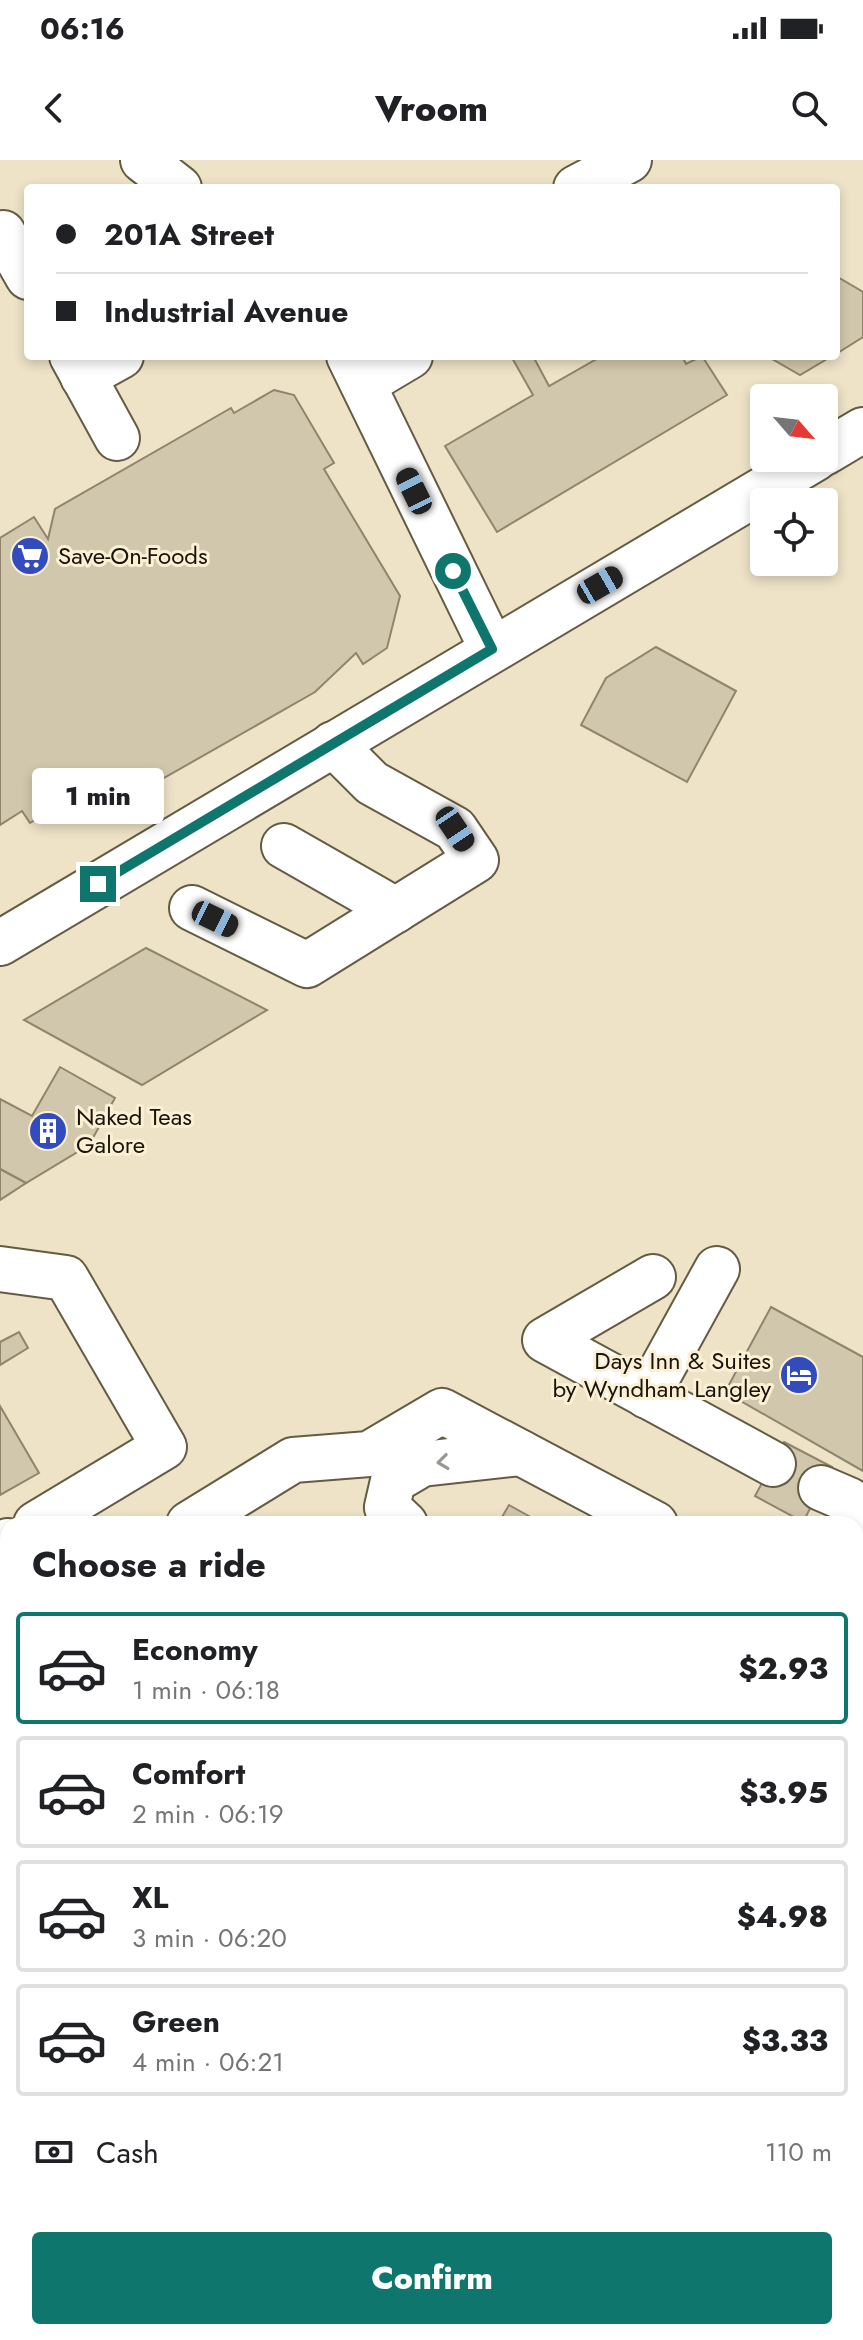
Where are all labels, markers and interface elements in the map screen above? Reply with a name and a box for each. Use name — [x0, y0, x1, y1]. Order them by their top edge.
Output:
text: 06:16 — [40, 7, 125, 50]
text: Vroom — [375, 82, 488, 134]
icon: back — [32, 86, 76, 130]
icon: search — [787, 86, 831, 130]
text: 201A Street — [104, 213, 274, 256]
text: Industrial Avenue — [104, 290, 349, 333]
north arrow — [750, 384, 838, 472]
map controls — [750, 384, 838, 576]
car — [393, 464, 435, 518]
button: locate — [750, 488, 838, 576]
supermarket icon: Save-On-Foods — [9, 535, 51, 577]
place label: Save-On-Foods — [58, 538, 208, 573]
route start — [435, 553, 471, 589]
car — [573, 563, 627, 607]
callout: 1 min — [32, 768, 164, 824]
text: 1 min — [65, 777, 131, 815]
car — [432, 802, 478, 856]
route end — [80, 866, 116, 902]
car — [188, 898, 242, 940]
place label: Naked Teas Galore — [76, 1099, 192, 1162]
building icon: Naked Teas Galore — [27, 1110, 69, 1152]
place label: Days Inn & Suites by Wyndham Langley — [553, 1343, 771, 1406]
hotel icon: Days Inn & Suites by Wyndham Langley — [778, 1354, 820, 1396]
one-way arrow — [436, 1453, 449, 1470]
text: Choose a ride — [32, 1538, 266, 1590]
text: Economy — [132, 1628, 258, 1671]
icon: car — [36, 1632, 108, 1704]
text: $2.93 — [738, 1647, 828, 1690]
text: 1 min · 06:18 — [132, 1671, 280, 1709]
text: Comfort — [132, 1752, 245, 1795]
icon: car — [36, 1756, 108, 1828]
text: $3.95 — [739, 1771, 828, 1814]
text: 2 min · 06:19 — [132, 1795, 284, 1833]
text: XL — [132, 1876, 168, 1919]
icon: car — [36, 1880, 108, 1952]
text: $4.98 — [737, 1895, 828, 1938]
text: 3 min · 06:20 — [132, 1919, 287, 1957]
text: Green — [132, 2000, 220, 2043]
icon: car — [36, 2004, 108, 2076]
text: $3.33 — [742, 2019, 828, 2062]
text: 4 min · 06:21 — [132, 2043, 284, 2081]
icon: cash — [32, 2130, 76, 2174]
text: Cash — [96, 2131, 159, 2174]
text: 110 m — [765, 2133, 832, 2171]
button: Confirm — [32, 2232, 832, 2324]

